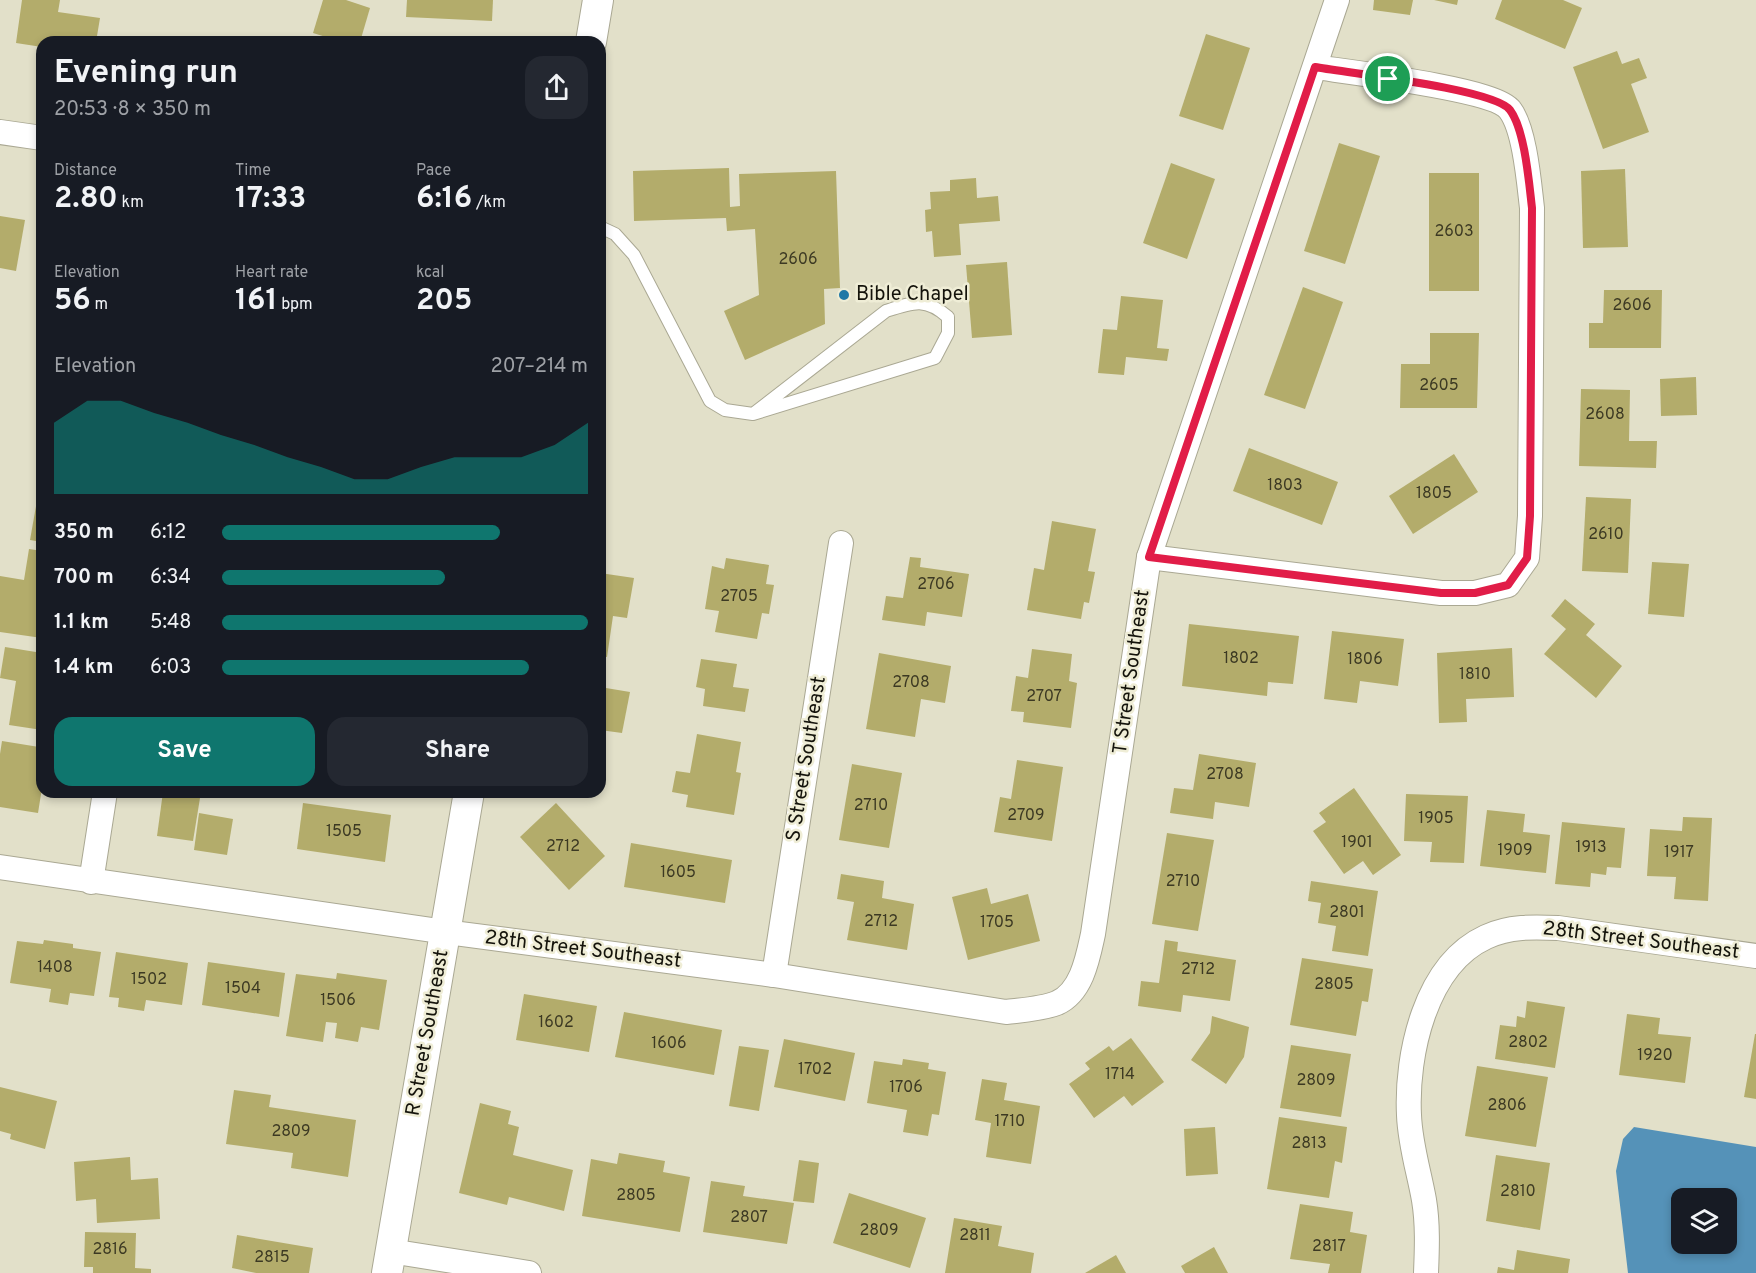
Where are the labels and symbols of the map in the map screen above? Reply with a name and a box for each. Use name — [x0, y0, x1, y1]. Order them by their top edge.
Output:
pin — [1362, 53, 1413, 104]
house number: 2603 — [1434, 222, 1474, 242]
house number: 2606 — [778, 250, 818, 270]
place label: Bible Chapel — [856, 282, 969, 308]
marker: Bible Chapel — [837, 288, 851, 302]
house number: 2606 — [1612, 296, 1652, 316]
house number: 2605 — [1419, 376, 1459, 396]
house number: 2608 — [1585, 405, 1625, 425]
house number: 1803 — [1267, 476, 1303, 496]
house number: 1805 — [1416, 484, 1452, 504]
house number: 2610 — [1588, 525, 1624, 545]
house number: 2706 — [917, 575, 955, 595]
house number: 2705 — [720, 587, 758, 607]
street label: T Street Southeast — [1108, 588, 1156, 756]
house number: 1802 — [1223, 649, 1259, 669]
house number: 1806 — [1347, 650, 1383, 670]
house number: 1810 — [1459, 665, 1491, 685]
house number: 2708 — [892, 673, 930, 693]
street label: S Street Southeast — [781, 674, 833, 844]
house number: 2707 — [1026, 687, 1062, 707]
house number: 2708 — [1206, 765, 1244, 785]
house number: 2710 — [854, 796, 888, 816]
house number: 2709 — [1007, 806, 1045, 826]
house number: 1905 — [1418, 809, 1454, 829]
house number: 1505 — [326, 822, 362, 842]
house number: 1901 — [1341, 833, 1373, 853]
house number: 2712 — [546, 837, 580, 857]
house number: 1913 — [1575, 838, 1607, 858]
house number: 1909 — [1497, 841, 1533, 861]
house number: 1917 — [1664, 843, 1694, 863]
house number: 1605 — [660, 863, 696, 883]
house number: 2710 — [1166, 872, 1200, 892]
house number: 2801 — [1329, 903, 1365, 923]
house number: 2712 — [864, 912, 898, 932]
house number: 1705 — [980, 913, 1014, 933]
street label: 28th Street Southeast — [1541, 916, 1741, 966]
street label: 28th Street Southeast — [483, 925, 683, 975]
street label: R Street Southeast — [401, 948, 455, 1118]
house number: 1408 — [37, 958, 73, 978]
house number: 2712 — [1181, 960, 1215, 980]
house number: 1502 — [131, 970, 167, 990]
house number: 2805 — [1314, 975, 1354, 995]
house number: 1504 — [225, 979, 261, 999]
house number: 1506 — [320, 991, 356, 1011]
house number: 1602 — [538, 1013, 574, 1033]
house number: 2802 — [1508, 1033, 1548, 1053]
house number: 1606 — [651, 1034, 687, 1054]
house number: 1920 — [1637, 1046, 1673, 1066]
house number: 1702 — [798, 1060, 832, 1080]
house number: 1714 — [1105, 1065, 1135, 1085]
house number: 2809 — [1296, 1071, 1336, 1091]
house number: 1706 — [889, 1078, 923, 1098]
house number: 2806 — [1487, 1096, 1527, 1116]
house number: 1710 — [995, 1112, 1025, 1132]
house number: 2809 — [271, 1122, 311, 1142]
house number: 2813 — [1291, 1134, 1327, 1154]
house number: 2810 — [1500, 1182, 1536, 1202]
house number: 2805 — [616, 1186, 656, 1206]
house number: 2807 — [730, 1208, 768, 1228]
house number: 2809 — [859, 1221, 899, 1241]
house number: 2811 — [959, 1226, 991, 1246]
house number: 2817 — [1312, 1237, 1346, 1257]
house number: 2816 — [92, 1240, 128, 1260]
house number: 2815 — [254, 1248, 290, 1268]

